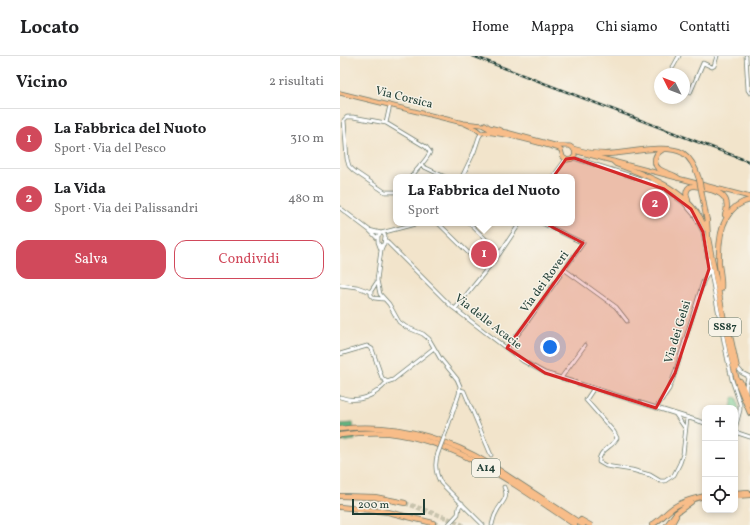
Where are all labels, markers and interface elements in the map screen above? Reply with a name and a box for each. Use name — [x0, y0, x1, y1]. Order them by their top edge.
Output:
text: Locato — [20, 15, 79, 41]
text: Home — [472, 18, 509, 37]
text: Mappa — [531, 18, 574, 37]
text: Chi siamo — [596, 18, 657, 37]
text: Contatti — [679, 18, 730, 37]
north arrow — [654, 68, 690, 104]
text: Vicino — [16, 71, 67, 94]
text: 2 risultati — [269, 73, 324, 91]
street label: Via Corsica — [373, 83, 435, 113]
text: La Fabbrica del Nuoto — [54, 119, 206, 140]
text: 1 — [26, 130, 32, 148]
text: 310 m — [290, 130, 324, 148]
text: Sport · Via del Pesco — [54, 140, 166, 158]
popup — [393, 174, 575, 226]
text: La Vida — [54, 179, 106, 200]
text: La Fabbrica del Nuoto — [408, 181, 560, 202]
pin: 2 — [642, 189, 668, 219]
text: 2 — [26, 190, 32, 208]
text: 480 m — [288, 190, 324, 208]
text: Sport · Via dei Palissandri — [54, 200, 198, 218]
text: Sport — [408, 202, 439, 220]
pin: 1 — [471, 239, 497, 269]
button: Salva — [16, 240, 166, 279]
button: Condividi — [174, 240, 324, 279]
street label: Via dei Roveri — [517, 248, 573, 316]
street label: Via delle Acacie — [451, 291, 525, 354]
street label: Via dei Gelsi — [661, 298, 695, 365]
road number: SS87 — [709, 318, 741, 336]
your location — [540, 337, 560, 357]
map controls — [702, 405, 738, 513]
button: + — [702, 405, 738, 441]
button: − — [702, 441, 738, 477]
road number: A14 — [472, 459, 500, 477]
button: locate — [702, 477, 738, 513]
scale bar — [352, 497, 425, 516]
text: 200 m — [358, 498, 389, 513]

